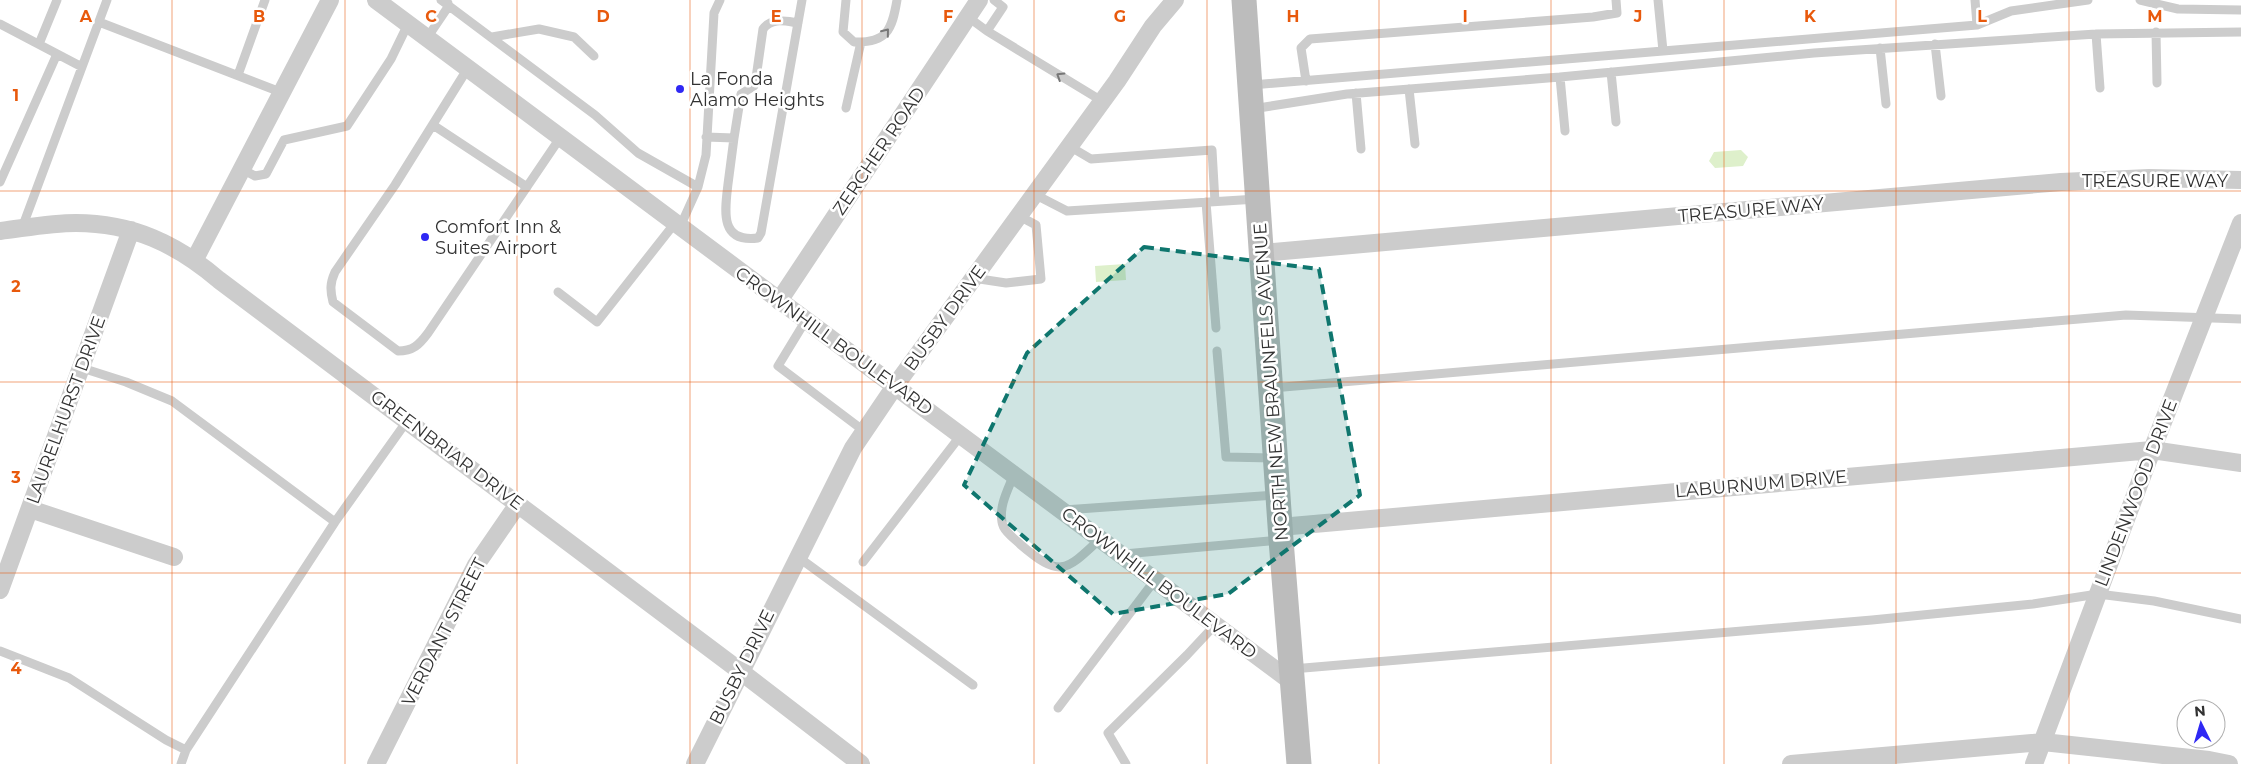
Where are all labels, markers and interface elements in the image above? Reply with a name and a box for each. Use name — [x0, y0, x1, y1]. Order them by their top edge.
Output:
text: A — [79, 7, 93, 26]
text: B — [253, 7, 265, 26]
text: C — [425, 7, 437, 26]
text: D — [596, 7, 610, 26]
text: E — [771, 7, 781, 26]
text: F — [943, 7, 953, 26]
text: G — [1114, 7, 1126, 26]
text: H — [1287, 7, 1299, 26]
text: I — [1462, 7, 1468, 26]
text: J — [1633, 7, 1642, 26]
text: K — [1804, 7, 1817, 26]
text: L — [1977, 7, 1987, 26]
text: M — [2147, 7, 2163, 26]
one-way arrow — [881, 28, 890, 37]
place label: La Fonda Alamo Heights — [690, 68, 825, 111]
one-way arrow — [1057, 72, 1066, 82]
marker: La Fonda Alamo Heights — [674, 83, 686, 95]
street label: ZERCHER ROAD — [828, 83, 930, 219]
text: 1 — [13, 86, 19, 105]
street label: TREASURE WAY — [2082, 170, 2229, 192]
street label: TREASURE WAY — [1677, 193, 1825, 227]
place label: Comfort Inn & Suites Airport — [435, 216, 561, 259]
street label: NORTH NEW BRAUNFELS AVENUE — [1249, 222, 1293, 542]
marker: Comfort Inn & Suites Airport — [419, 231, 431, 243]
street label: BUSBY DRIVE — [899, 261, 991, 375]
street label: CROWNHILL BOULEVARD — [731, 262, 937, 420]
text: 2 — [11, 277, 21, 296]
street label: LAURELHURST DRIVE — [22, 313, 110, 507]
street label: GREENBRIAR DRIVE — [366, 385, 528, 515]
street label: LINDENWOOD DRIVE — [2090, 396, 2182, 590]
street label: LABURNUM DRIVE — [1674, 466, 1848, 502]
text: 3 — [10, 468, 21, 487]
street label: CROWNHILL BOULEVARD — [1057, 502, 1261, 664]
street label: VERDANT STREET — [397, 554, 491, 710]
street label: BUSBY DRIVE — [705, 606, 779, 728]
text: 4 — [10, 659, 22, 678]
north arrow — [2176, 699, 2226, 749]
text: N — [2193, 702, 2206, 721]

